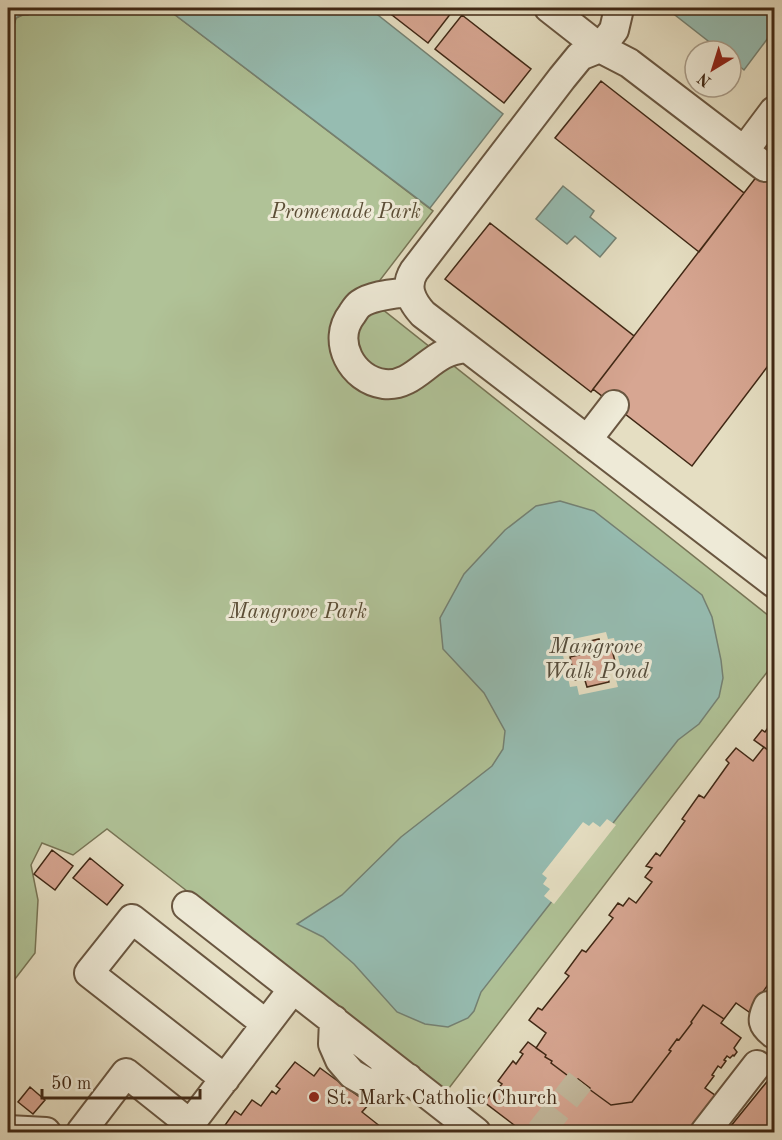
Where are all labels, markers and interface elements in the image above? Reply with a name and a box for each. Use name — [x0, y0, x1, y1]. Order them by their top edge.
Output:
north arrow — [683, 39, 743, 99]
text: N — [695, 69, 715, 89]
park label: Promenade Park — [270, 202, 421, 223]
park label: Mangrove Park — [228, 602, 367, 623]
water label: Mangrove Walk Pond — [543, 636, 649, 683]
scale bar — [42, 1062, 200, 1100]
text: 50 m — [51, 1075, 91, 1093]
place label: St. Mark Catholic Church — [326, 1088, 557, 1109]
marker: St. Mark Catholic Church — [307, 1090, 321, 1104]

